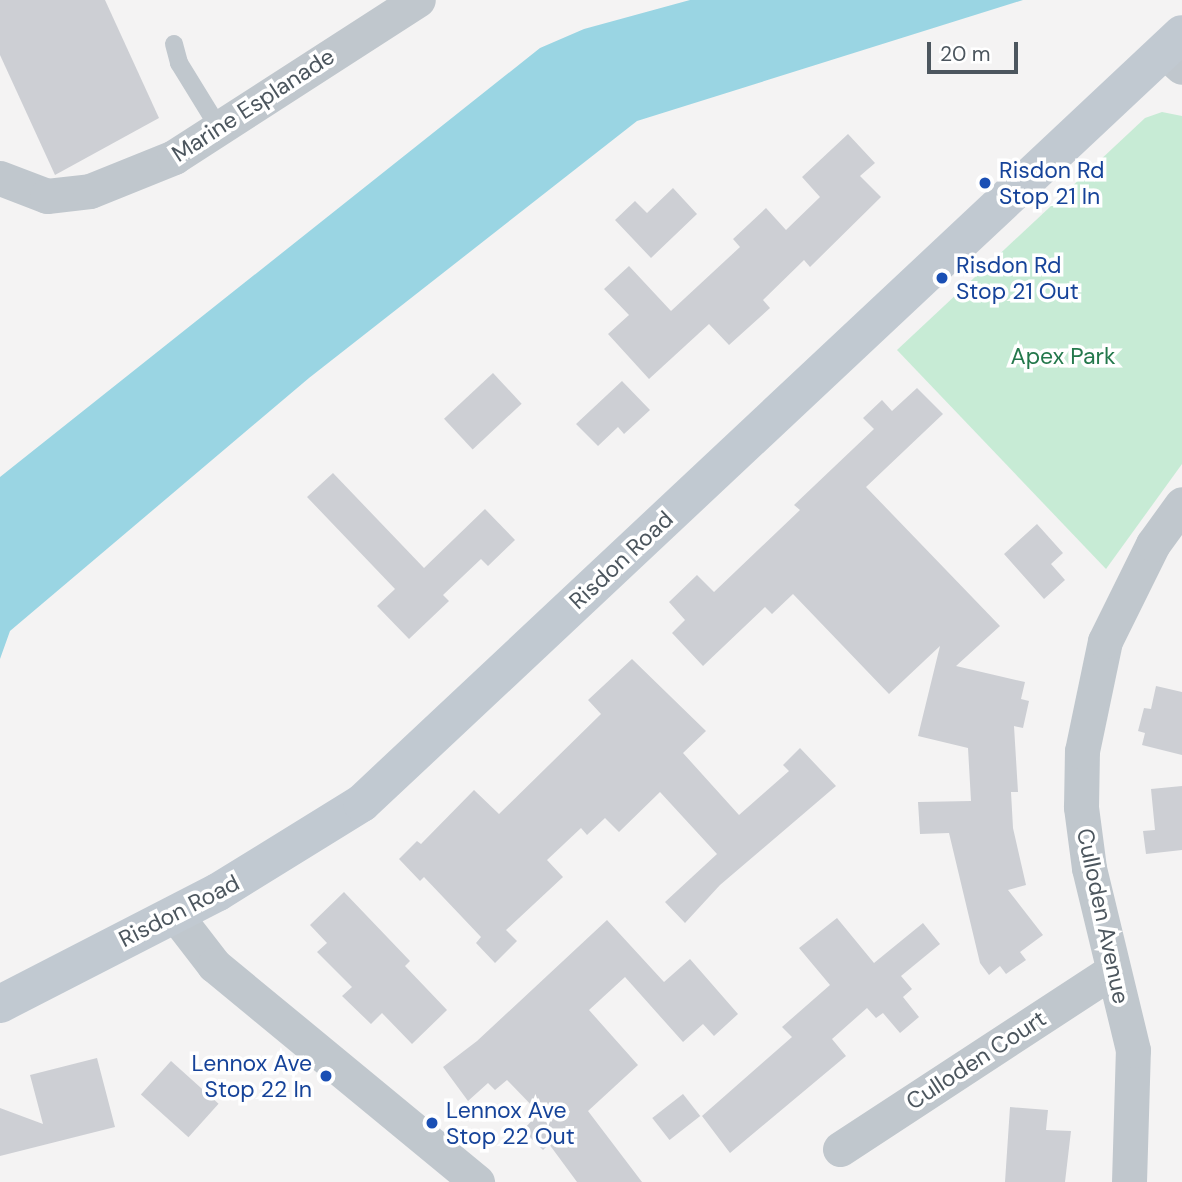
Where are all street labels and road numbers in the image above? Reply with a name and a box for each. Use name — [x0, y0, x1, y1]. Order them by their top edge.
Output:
street label: Marine Esplanade — [167, 42, 339, 168]
street label: Risdon Road — [563, 505, 679, 615]
street label: Culloden Avenue — [1071, 826, 1135, 1006]
street label: Risdon Road — [114, 869, 244, 953]
street label: Culloden Court — [901, 1005, 1051, 1115]

